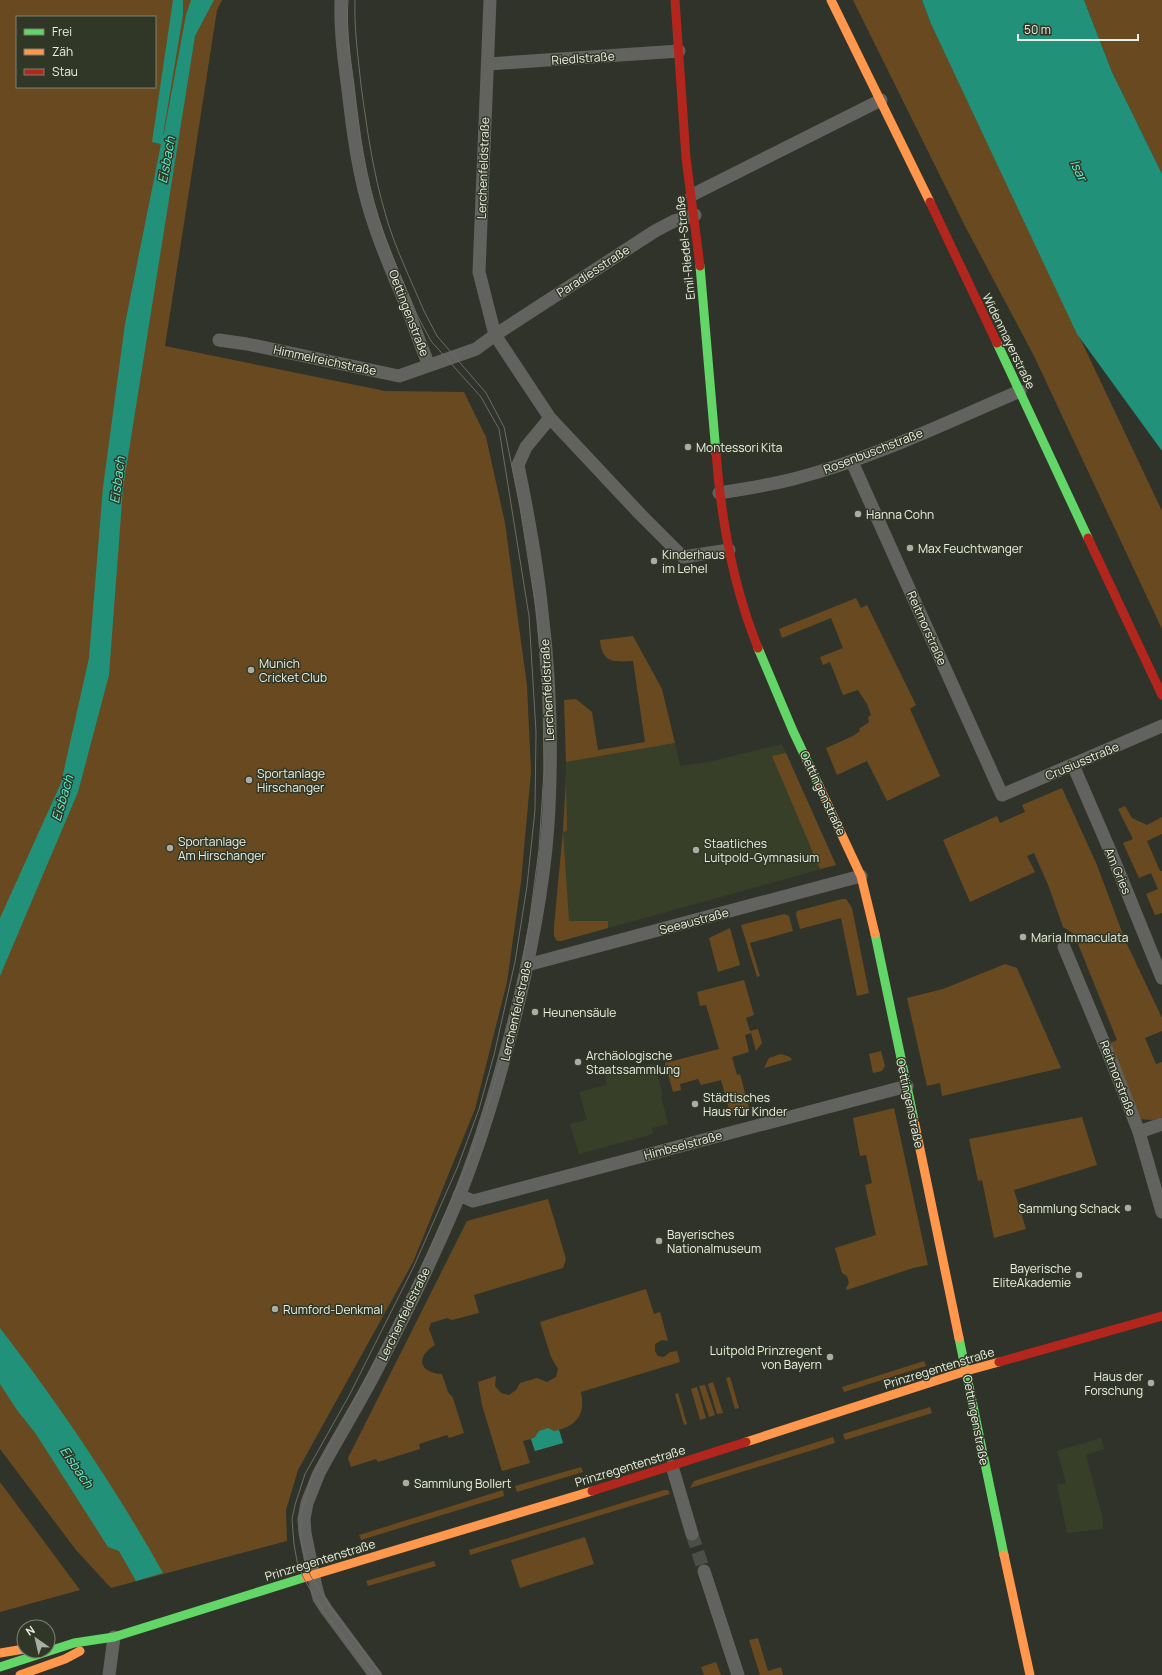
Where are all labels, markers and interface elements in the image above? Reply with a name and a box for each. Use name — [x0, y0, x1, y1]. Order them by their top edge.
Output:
legend — [16, 16, 156, 88]
scale bar — [1018, 16, 1138, 42]
text: 50 m — [1024, 21, 1051, 38]
text: Frei — [52, 23, 72, 40]
text: Zäh — [52, 43, 73, 60]
street label: Riedlstraße — [551, 47, 615, 69]
text: Stau — [52, 63, 78, 80]
street label: Lerchenfeldstraße — [473, 117, 493, 219]
water label: Eisbach — [153, 134, 179, 185]
water label: Isar — [1066, 156, 1093, 186]
street label: Emil-Riedel-Straße — [671, 195, 699, 301]
street label: Paradiesstraße — [553, 241, 633, 301]
street label: Oettingenstraße — [385, 267, 433, 359]
street label: Widenmayerstraße — [978, 290, 1040, 392]
street label: Himmelreichstraße — [272, 341, 378, 379]
street label: Rosenbuschstraße — [821, 424, 925, 478]
place label: Montessori Kita — [696, 439, 783, 456]
marker: Montessori Kita — [683, 442, 693, 452]
water label: Eisbach — [105, 454, 129, 504]
place label: Hanna Cohn — [866, 506, 934, 523]
marker: Hanna Cohn — [853, 509, 863, 519]
place label: Max Feuchtwanger — [918, 540, 1024, 557]
marker: Max Feuchtwanger — [905, 543, 915, 553]
place label: Kinderhaus im Lehel — [662, 546, 725, 577]
marker: Kinderhaus im Lehel — [649, 556, 659, 566]
street label: Reitmorstraße — [903, 588, 951, 668]
street label: Lerchenfeldstraße — [536, 639, 558, 741]
place label: Munich Cricket Club — [259, 655, 327, 686]
marker: Munich Cricket Club — [246, 665, 256, 675]
street label: Crusiusstraße — [1042, 738, 1122, 784]
street label: Oettingenstraße — [796, 748, 850, 838]
place label: Sportanlage Hirschanger — [257, 765, 325, 796]
water label: Eisbach — [47, 772, 77, 823]
marker: Sportanlage Hirschanger — [244, 775, 254, 785]
place label: Sportanlage Am Hirschanger — [178, 833, 266, 864]
place label: Staatliches Luitpold-Gymnasium — [704, 835, 819, 866]
marker: Sportanlage Am Hirschanger — [165, 843, 175, 853]
marker: Staatliches Luitpold-Gymnasium — [691, 845, 701, 855]
street label: Am Gries — [1101, 845, 1135, 897]
street label: Seeaustraße — [657, 904, 731, 938]
place label: Maria Immaculata — [1031, 929, 1128, 946]
marker: Maria Immaculata — [1018, 932, 1028, 942]
street label: Lerchenfeldstraße — [496, 959, 536, 1063]
place label: Heunensäule — [543, 1004, 616, 1021]
marker: Heunensäule — [530, 1007, 540, 1017]
street label: Reitmorstraße — [1096, 1038, 1140, 1118]
place label: Archäologische Staatssammlung — [586, 1047, 680, 1078]
street label: Oettingenstraße — [892, 1056, 928, 1150]
marker: Archäologische Staatssammlung — [573, 1057, 583, 1067]
place label: Städtisches Haus für Kinder — [703, 1089, 788, 1120]
marker: Städtisches Haus für Kinder — [690, 1099, 700, 1109]
street label: Himbselstraße — [642, 1126, 724, 1164]
place label: Sammlung Schack — [1019, 1200, 1121, 1217]
marker: Sammlung Schack — [1123, 1203, 1133, 1213]
place label: Bayerisches Nationalmuseum — [667, 1226, 761, 1257]
marker: Bayerisches Nationalmuseum — [654, 1236, 664, 1246]
place label: Bayerische EliteAkademie — [993, 1260, 1071, 1291]
street label: Lerchenfeldstraße — [374, 1264, 434, 1364]
marker: Bayerische EliteAkademie — [1074, 1270, 1084, 1280]
place label: Rumford-Denkmal — [283, 1301, 383, 1318]
marker: Rumford-Denkmal — [270, 1304, 280, 1314]
place label: Luitpold Prinzregent von Bayern — [710, 1342, 822, 1373]
street label: Prinzregentenstraße — [882, 1343, 996, 1393]
marker: Luitpold Prinzregent von Bayern — [825, 1352, 835, 1362]
place label: Haus der Forschung — [1085, 1368, 1144, 1399]
street label: Oettingenstraße — [959, 1373, 993, 1467]
marker: Haus der Forschung — [1146, 1378, 1156, 1388]
street label: Prinzregentenstraße — [573, 1441, 687, 1491]
water label: Eisbach — [56, 1443, 99, 1493]
place label: Sammlung Bollert — [414, 1475, 511, 1492]
marker: Sammlung Bollert — [401, 1478, 411, 1488]
street label: Prinzregentenstraße — [263, 1535, 377, 1585]
north arrow — [16, 1619, 56, 1659]
text: N — [23, 1622, 38, 1639]

